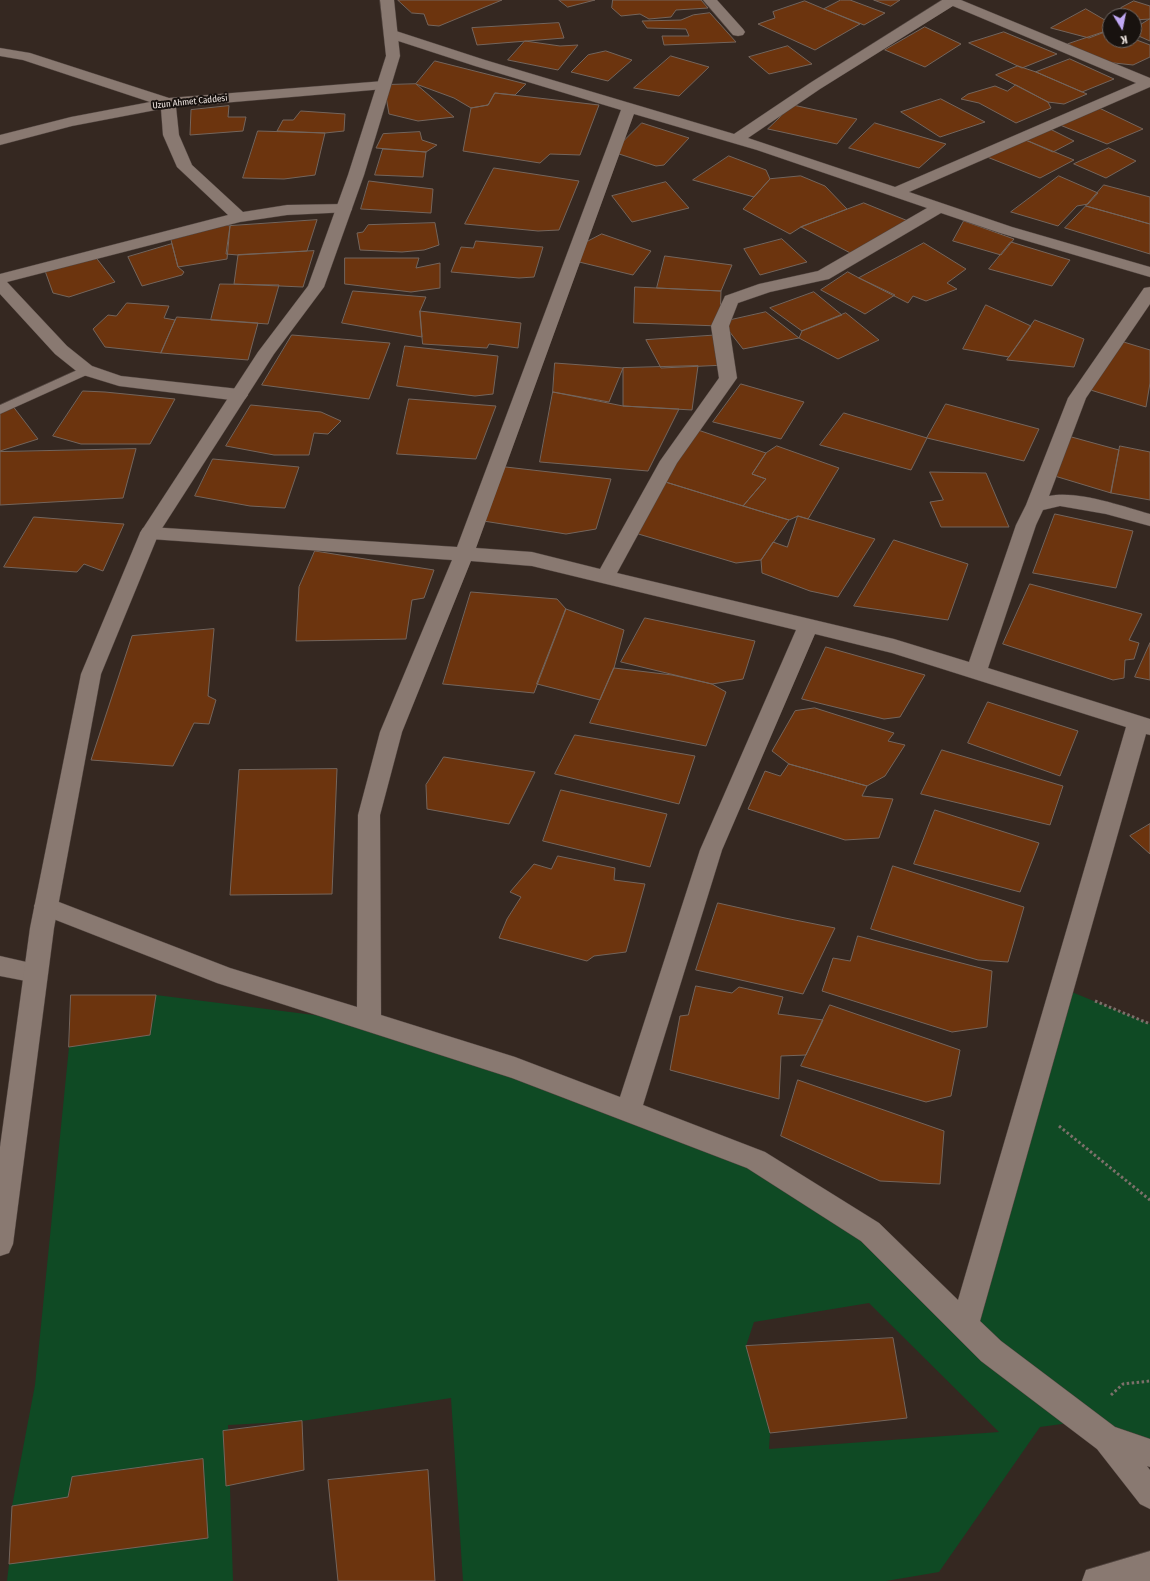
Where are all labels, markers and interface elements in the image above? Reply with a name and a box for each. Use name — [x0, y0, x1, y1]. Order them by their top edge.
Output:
north arrow — [1102, 8, 1142, 48]
text: K — [1120, 32, 1128, 46]
street label: Uzun Ahmet Caddesi — [152, 93, 228, 111]

